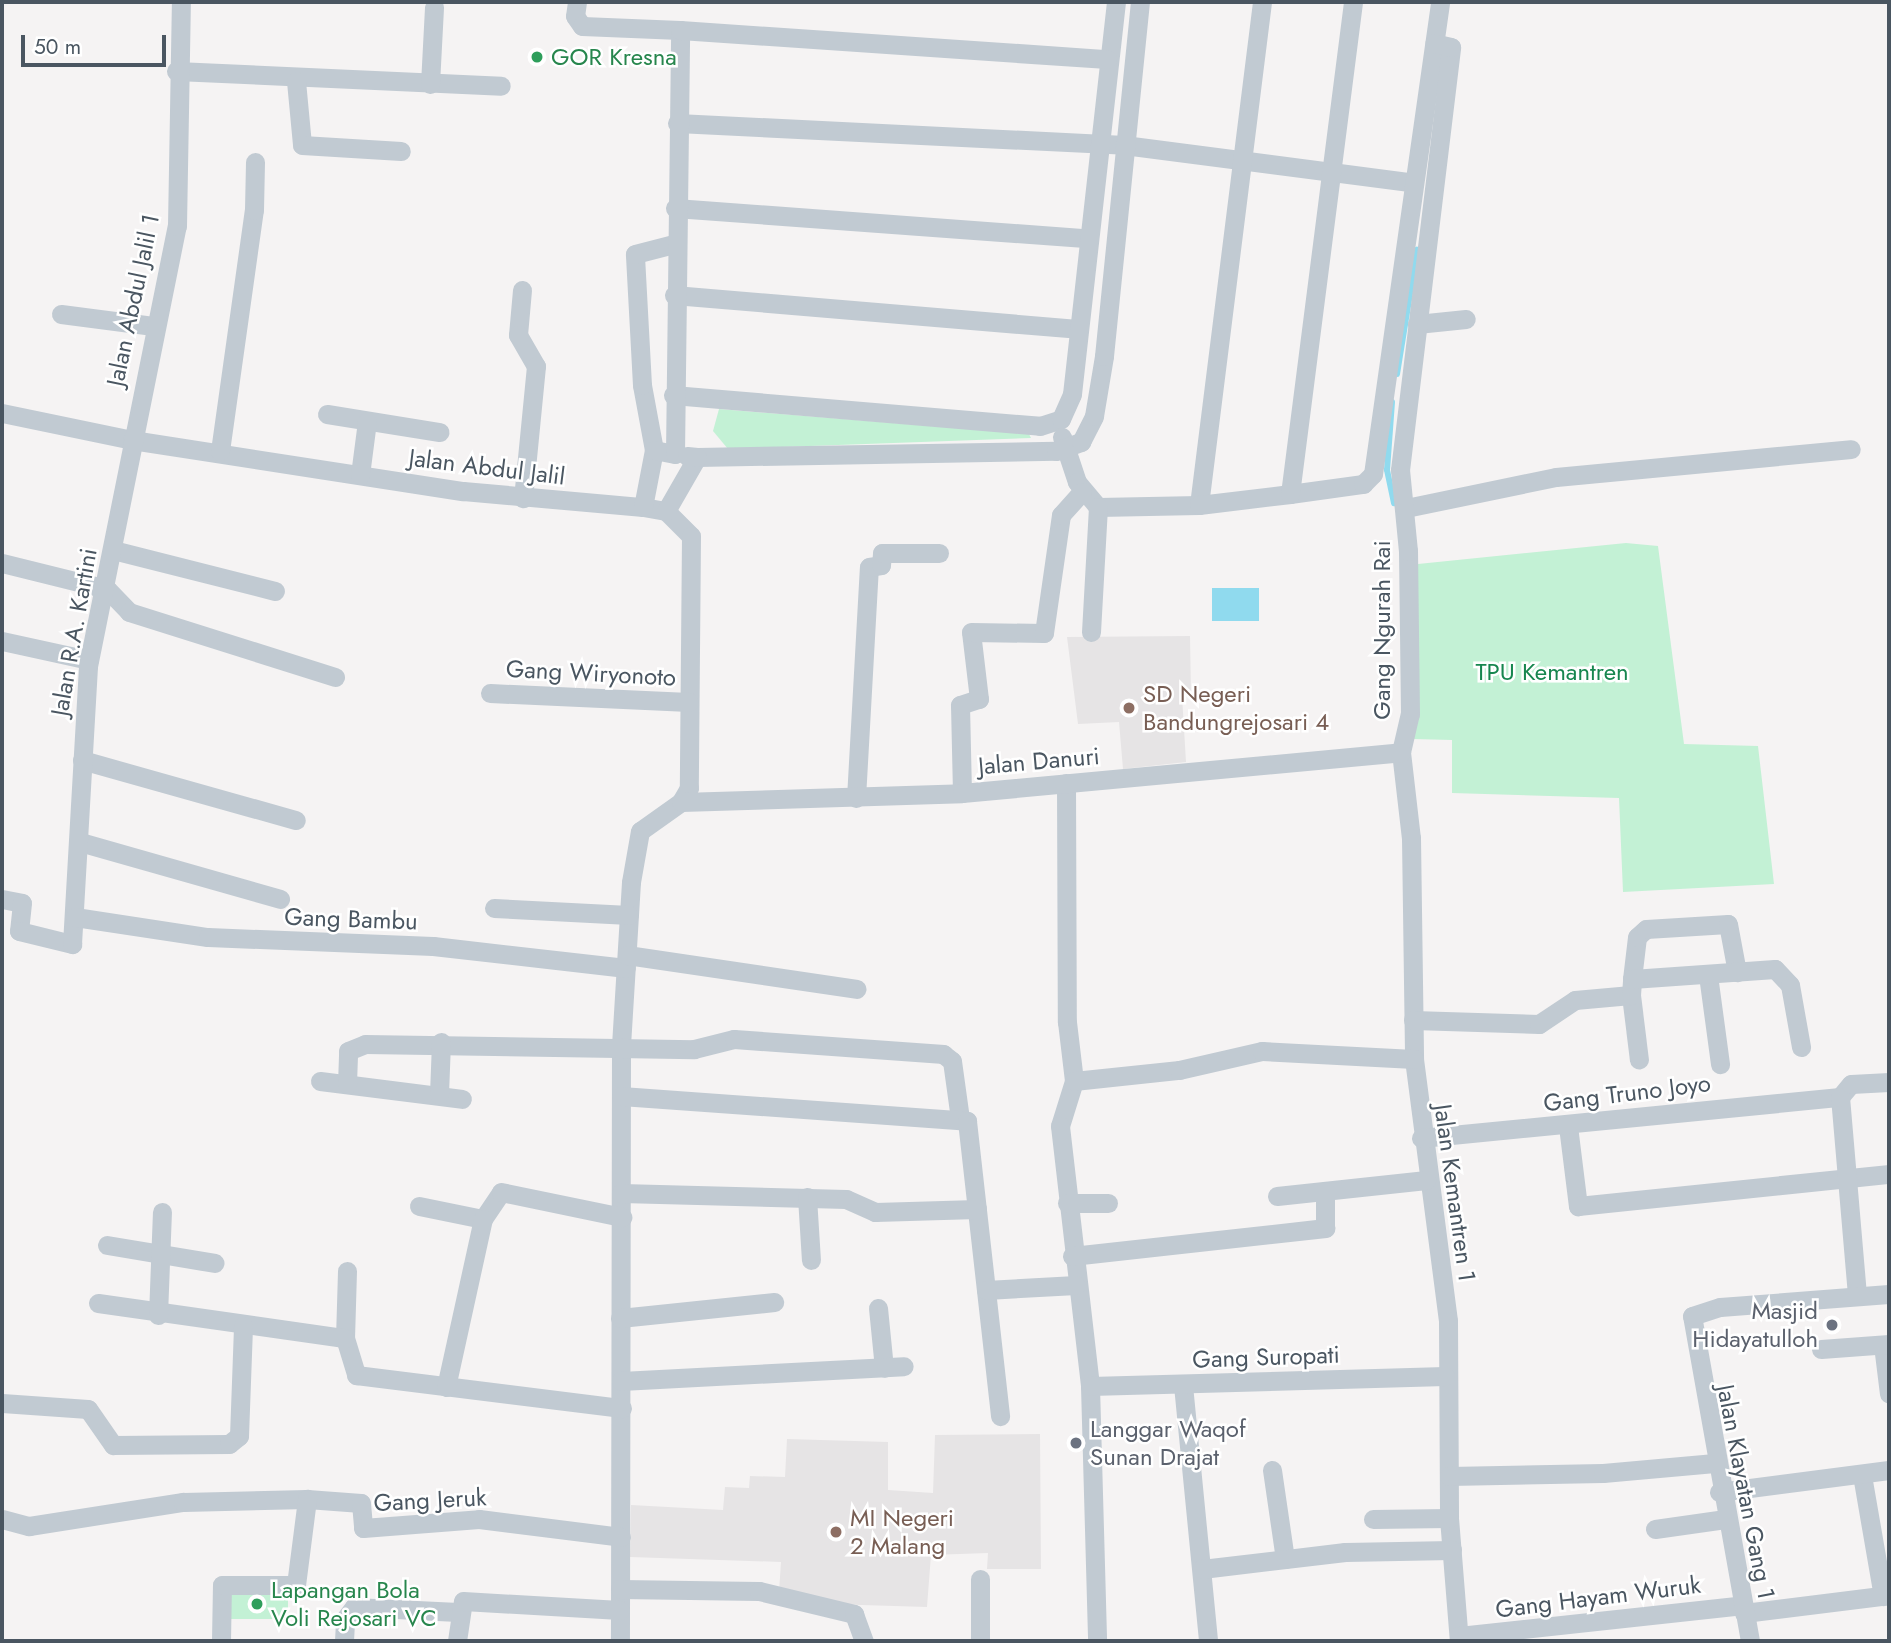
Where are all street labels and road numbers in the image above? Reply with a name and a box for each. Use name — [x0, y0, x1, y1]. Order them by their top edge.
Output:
street label: Jalan Abdul Jalil 1 — [101, 211, 165, 389]
street label: Jalan Abdul Jalil — [407, 443, 567, 491]
street label: Gang Ngurah Rai — [1368, 540, 1396, 720]
street label: Jalan R.A. Kartini — [45, 546, 103, 718]
street label: Gang Wiryonoto — [505, 654, 677, 692]
street label: Jalan Danuri — [977, 741, 1101, 781]
street label: Gang Bambu — [284, 902, 418, 936]
street label: Gang Truno Joyo — [1542, 1068, 1712, 1118]
street label: Jalan Kemantren 1 — [1428, 1102, 1482, 1284]
street label: Gang Suropati — [1192, 1340, 1340, 1374]
street label: Jalan Klayatan Gang 1 — [1711, 1382, 1781, 1602]
street label: Gang Jeruk — [373, 1483, 487, 1517]
street label: Gang Hayam Wuruk — [1494, 1570, 1702, 1624]

